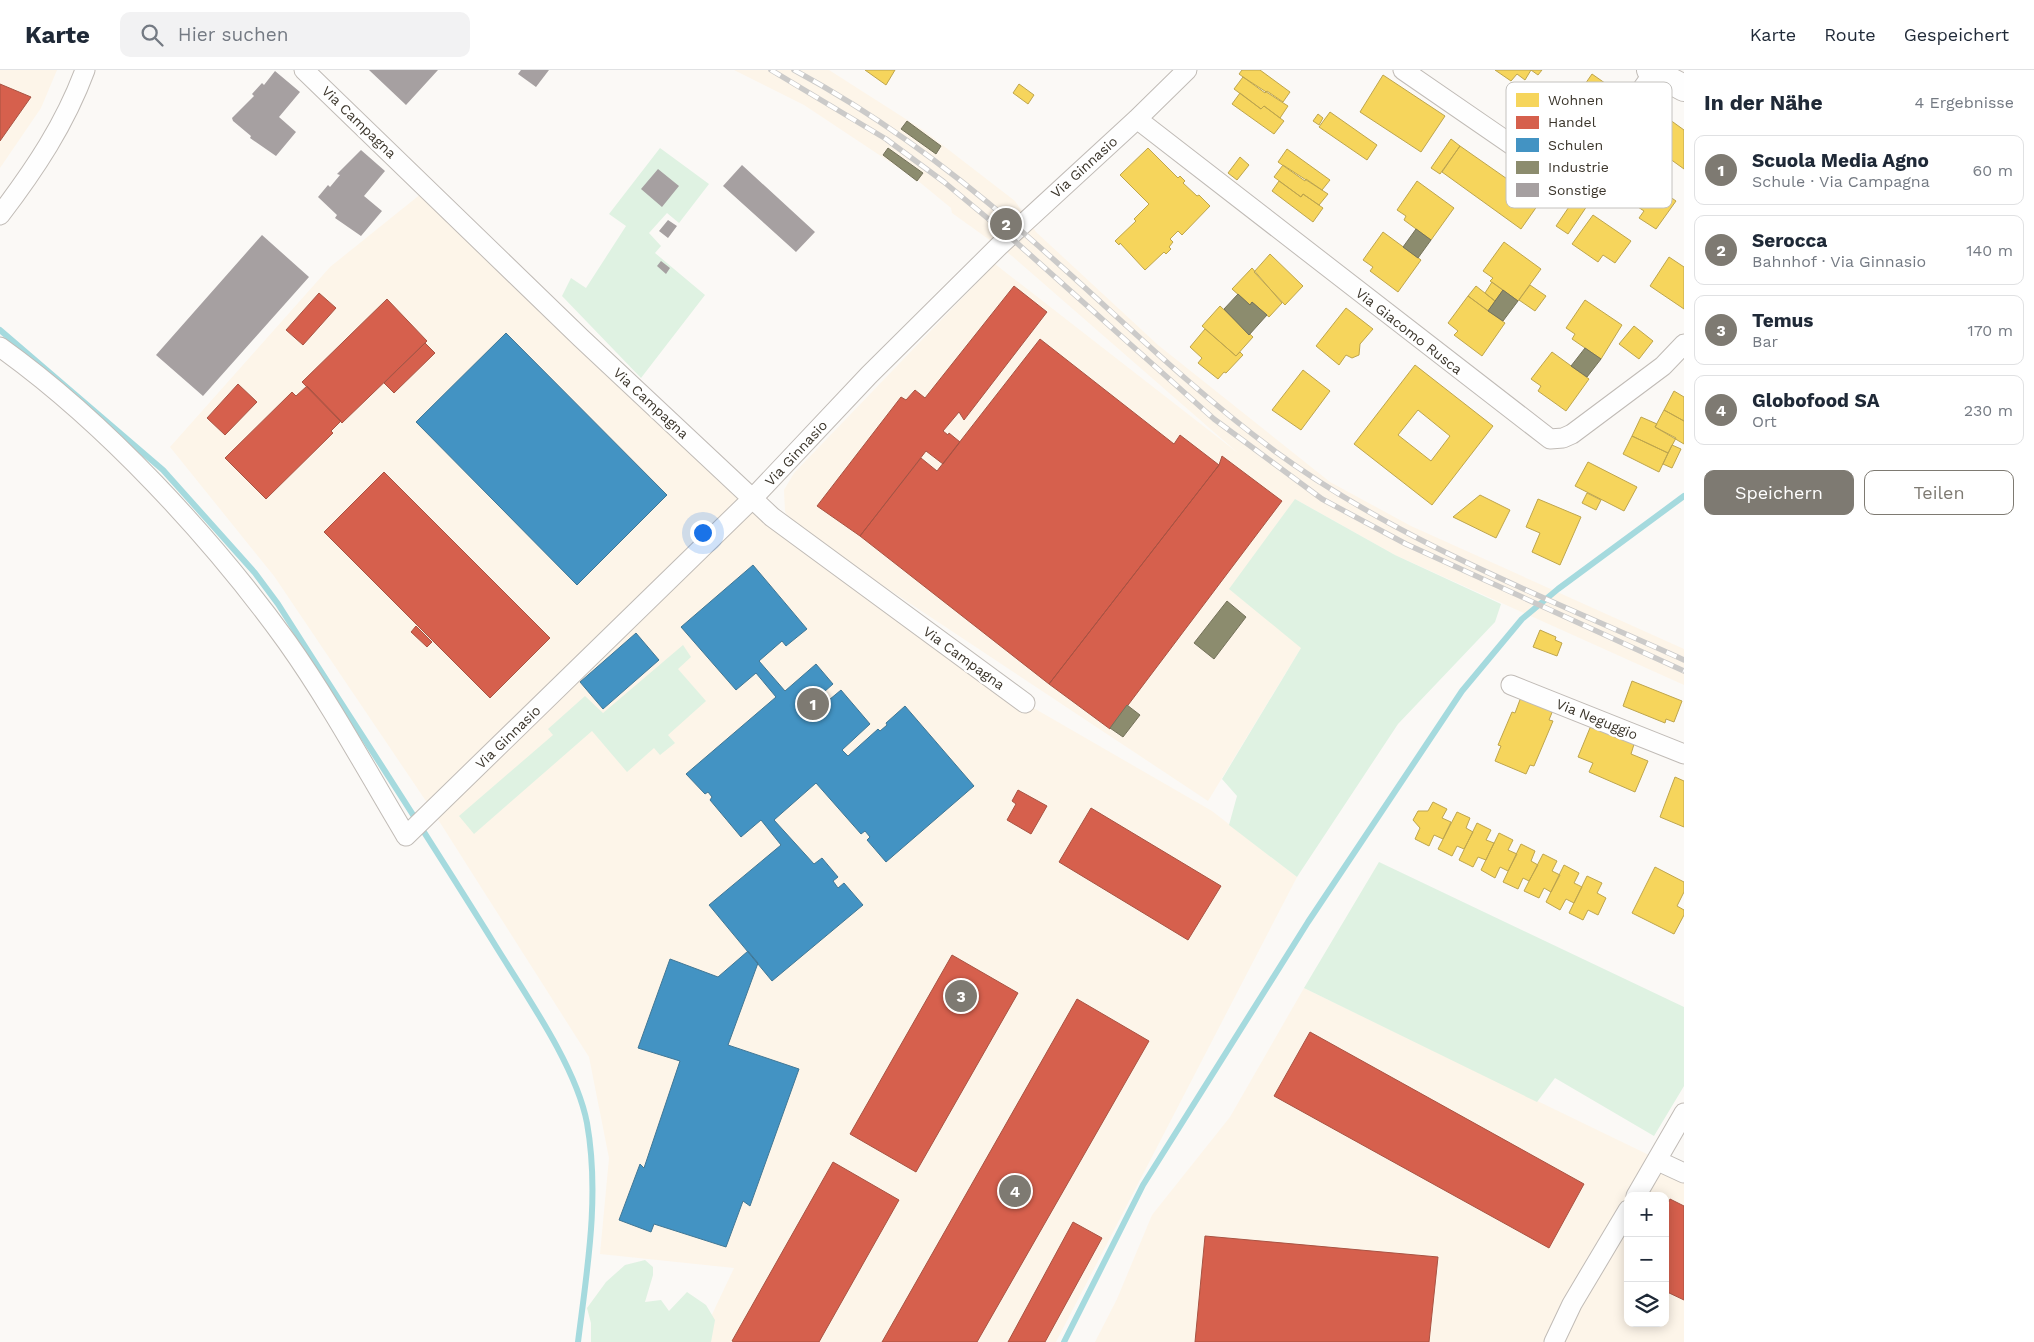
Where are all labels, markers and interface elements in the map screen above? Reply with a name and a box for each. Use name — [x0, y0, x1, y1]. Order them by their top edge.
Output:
search box — [120, 12, 470, 57]
text: Karte — [25, 21, 90, 49]
icon: search — [138, 21, 166, 49]
text: Hier suchen — [178, 23, 288, 46]
text: Karte — [1750, 24, 1796, 45]
text: Route — [1824, 24, 1876, 45]
text: Gespeichert — [1904, 24, 2009, 45]
legend — [1506, 82, 1672, 208]
street label: Via Campagna — [319, 83, 399, 161]
text: In der Nähe — [1704, 90, 1823, 115]
text: Wohnen — [1548, 92, 1603, 108]
text: 4 Ergebnisse — [1914, 93, 2014, 112]
text: Handel — [1548, 114, 1597, 130]
street label: Via Ginnasio — [1048, 133, 1120, 201]
text: Schulen — [1548, 137, 1603, 153]
text: Scuola Media Agno — [1752, 149, 1929, 172]
text: Industrie — [1548, 159, 1609, 175]
text: 1 — [1718, 161, 1724, 180]
text: 60 m — [1973, 161, 2013, 180]
text: Schule · Via Campagna — [1752, 172, 1930, 191]
text: Sonstige — [1548, 182, 1607, 198]
pin: 2 — [990, 205, 1022, 243]
text: Serocca — [1752, 229, 1827, 252]
text: 2 — [1716, 241, 1726, 260]
text: 140 m — [1966, 241, 2013, 260]
text: Bahnhof · Via Ginnasio — [1752, 252, 1926, 271]
street label: Via Giacomo Rusca — [1353, 284, 1465, 378]
text: Temus — [1752, 309, 1813, 332]
text: 3 — [1716, 321, 1726, 340]
text: 170 m — [1967, 321, 2013, 340]
text: Bar — [1752, 332, 1778, 351]
street label: Via Campagna — [610, 364, 692, 442]
text: Globofood SA — [1752, 389, 1880, 412]
text: 4 — [1716, 401, 1726, 420]
text: 230 m — [1964, 401, 2013, 420]
text: Ort — [1752, 412, 1777, 431]
street label: Via Ginnasio — [762, 417, 830, 489]
button: Speichern — [1704, 470, 1854, 515]
button: Teilen — [1864, 470, 2014, 515]
your location — [690, 520, 716, 546]
street label: Via Campagna — [920, 623, 1008, 693]
pin: 1 — [797, 685, 829, 723]
street label: Via Neguggio — [1554, 695, 1640, 743]
street label: Via Ginnasio — [472, 702, 544, 772]
pin: 3 — [945, 977, 977, 1015]
pin: 4 — [999, 1172, 1031, 1210]
map controls — [1624, 1192, 1669, 1327]
button: + — [1624, 1192, 1669, 1237]
button: − — [1624, 1237, 1669, 1282]
button: layers — [1624, 1282, 1669, 1327]

